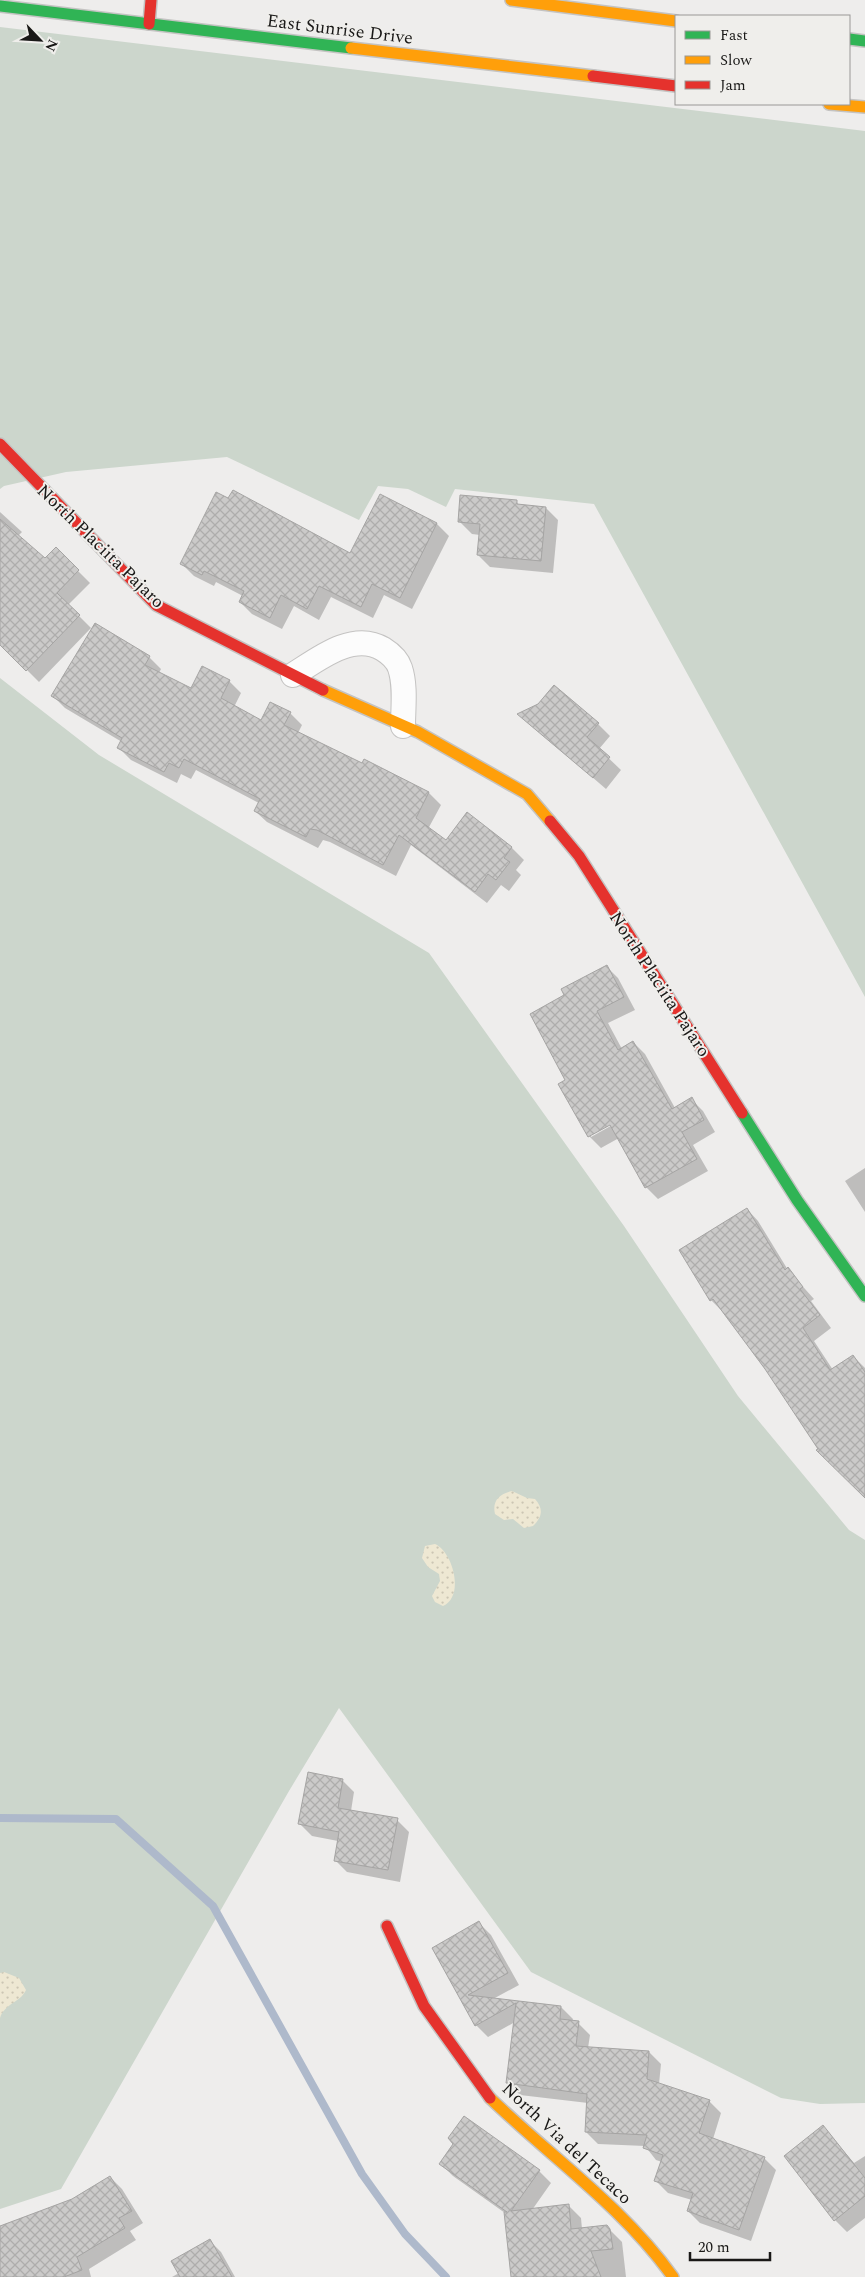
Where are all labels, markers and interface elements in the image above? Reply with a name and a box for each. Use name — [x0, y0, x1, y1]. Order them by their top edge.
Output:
street label: East Sunrise Drive — [265, 7, 415, 52]
north arrow — [15, 15, 65, 65]
legend — [675, 15, 850, 105]
text: Fast — [720, 24, 748, 47]
text: N — [39, 36, 63, 55]
text: Slow — [720, 49, 752, 72]
text: Jam — [720, 74, 746, 97]
street label: North Placiita Pajaro — [30, 478, 171, 615]
street label: North Placiita Pajaro — [602, 906, 717, 1062]
street label: North Via del Tecaco — [496, 2076, 638, 2211]
scale bar — [690, 2230, 770, 2262]
text: 20 m — [698, 2236, 730, 2259]

